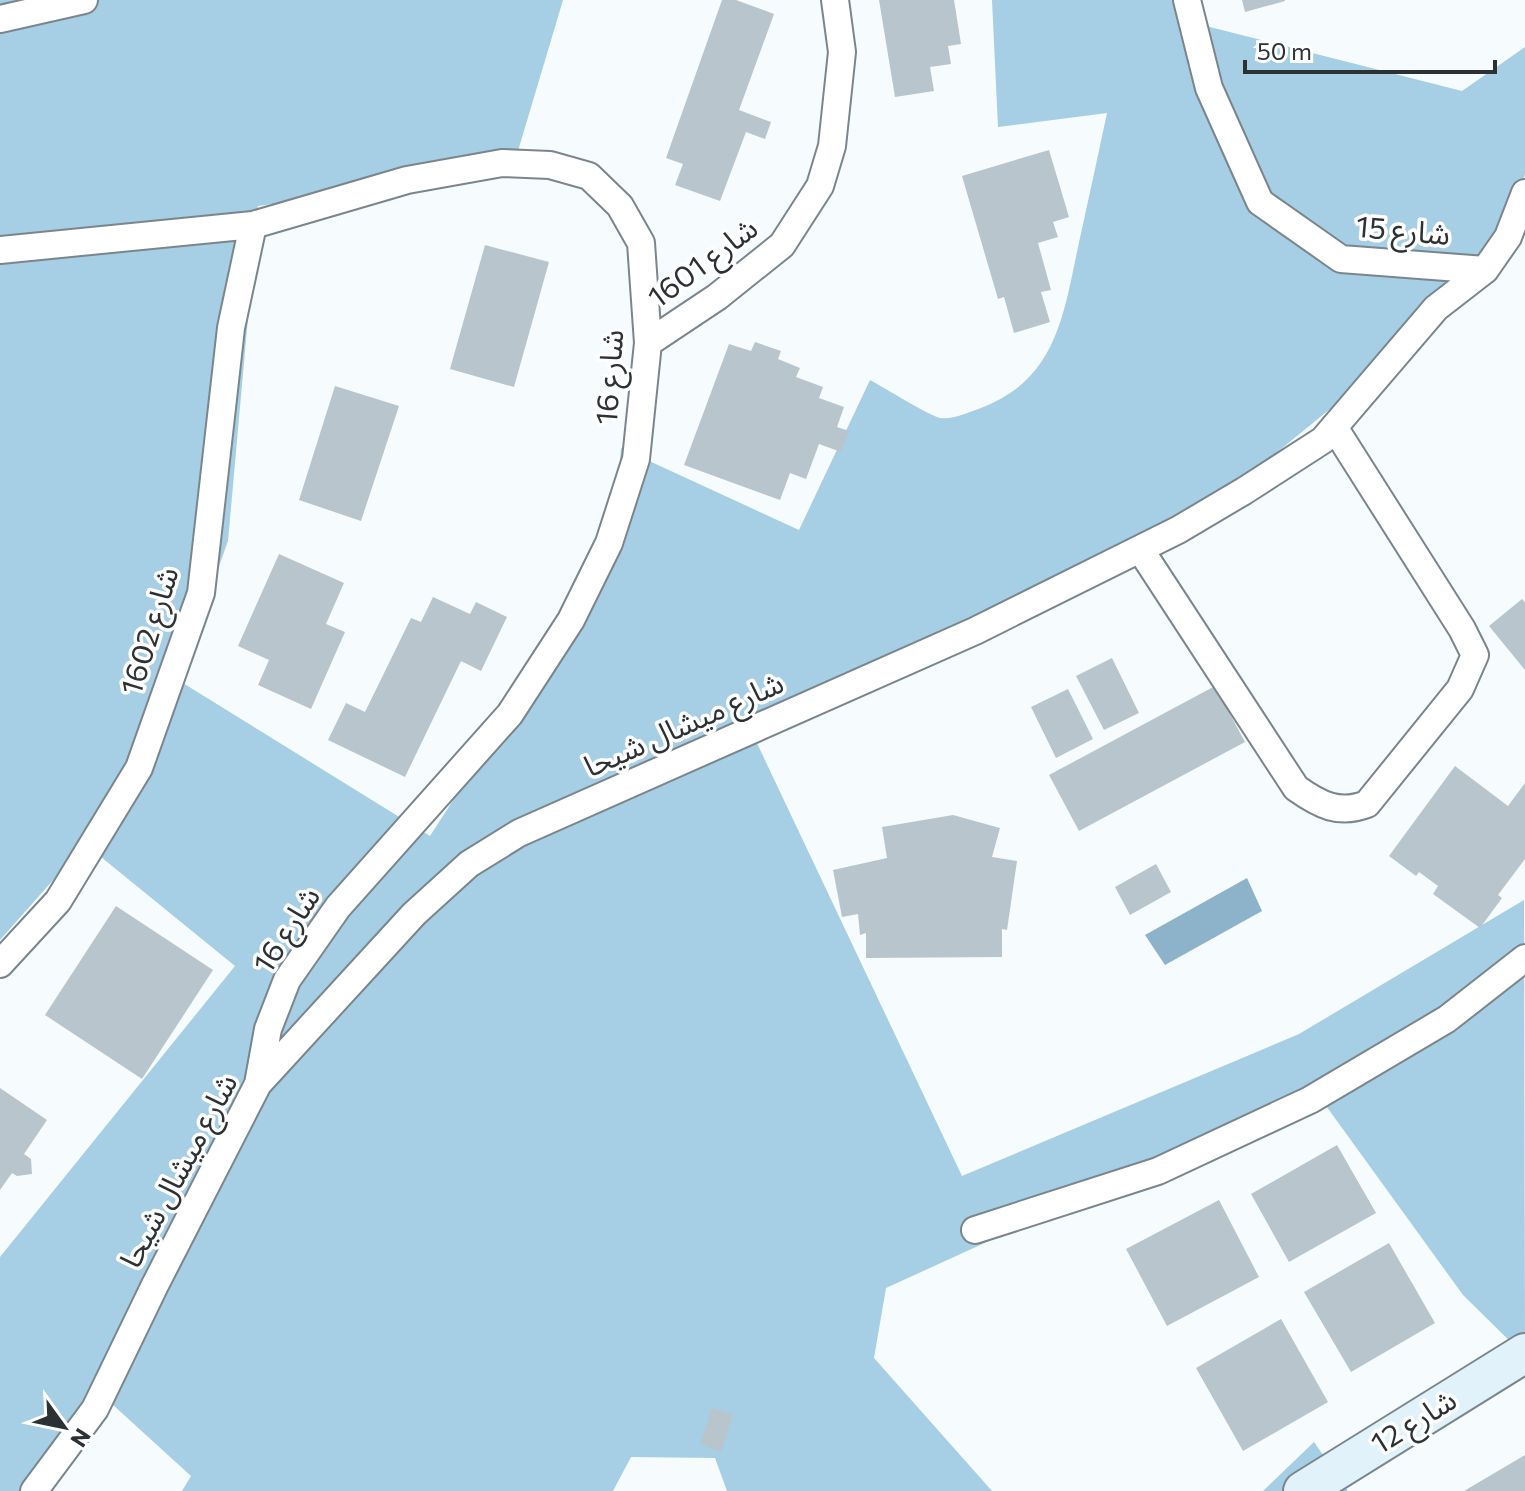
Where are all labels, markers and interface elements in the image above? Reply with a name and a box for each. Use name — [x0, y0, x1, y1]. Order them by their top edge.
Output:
scale bar — [1245, 24, 1495, 74]
text: 50 m — [1257, 36, 1312, 65]
street label: شارع 15 — [1354, 206, 1452, 257]
street label: شارع 1601 — [639, 208, 767, 319]
street label: شارع 16 — [586, 328, 635, 426]
street label: شارع 1602 — [111, 562, 190, 700]
street label: شارع ميشال شيحا — [577, 662, 791, 789]
street label: شارع 16 — [243, 879, 331, 982]
street label: شارع ميشال شيحا — [110, 1066, 249, 1276]
street label: شارع 12 — [1363, 1379, 1465, 1465]
north arrow — [24, 1387, 104, 1467]
text: N — [65, 1424, 97, 1452]

